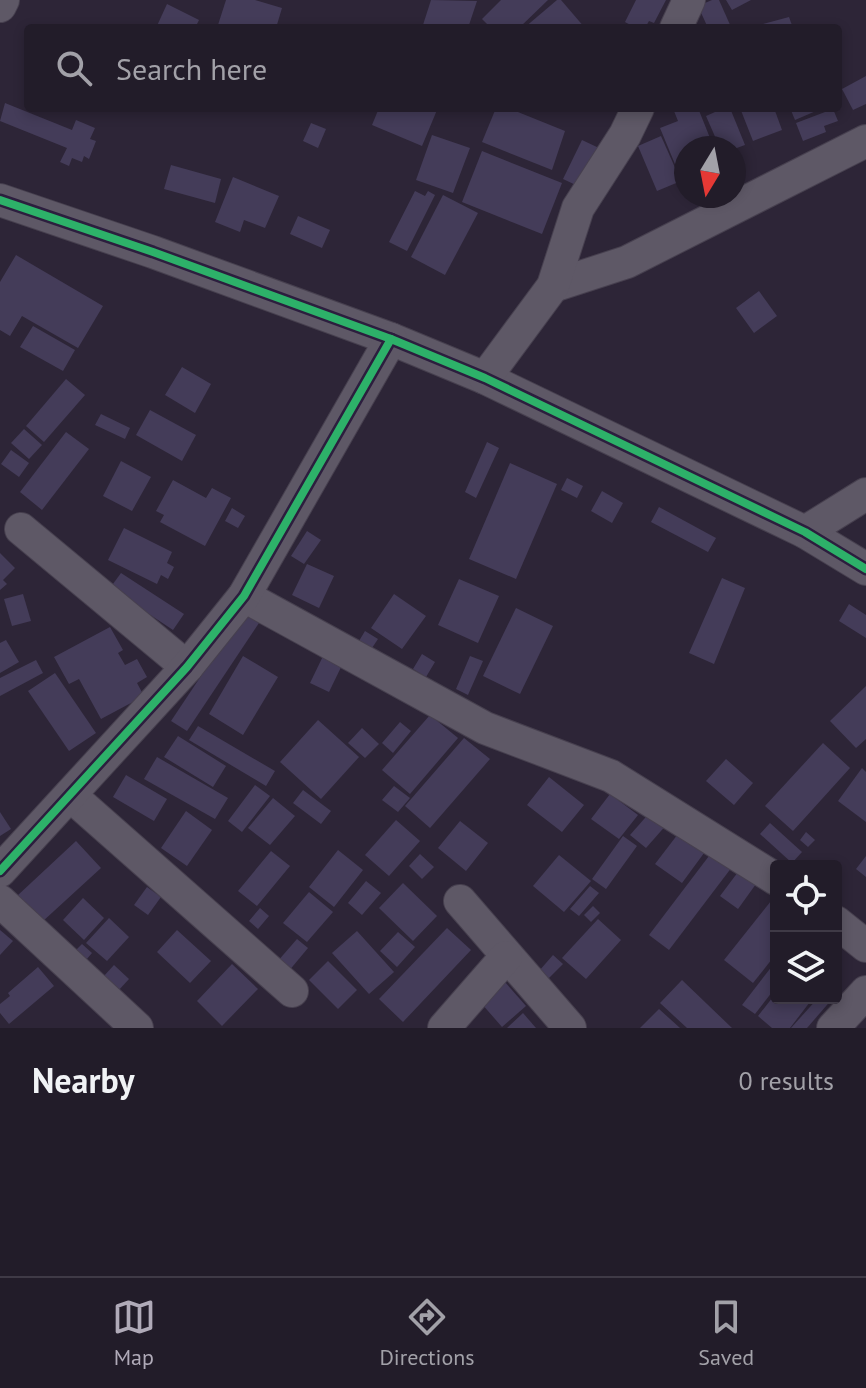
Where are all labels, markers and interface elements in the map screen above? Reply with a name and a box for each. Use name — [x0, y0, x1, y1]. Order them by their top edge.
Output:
search box — [24, 24, 842, 112]
icon: search — [52, 46, 96, 90]
text: Search here — [116, 49, 267, 88]
north arrow — [674, 136, 746, 208]
map controls — [770, 860, 842, 1004]
button: locate — [770, 860, 842, 932]
button: layers — [770, 932, 842, 1004]
text: Nearby — [32, 1058, 134, 1102]
text: 0 results — [739, 1064, 834, 1097]
tab: Map — [112, 1295, 156, 1371]
tab: Directions — [379, 1295, 475, 1371]
tab: Saved — [698, 1295, 754, 1371]

